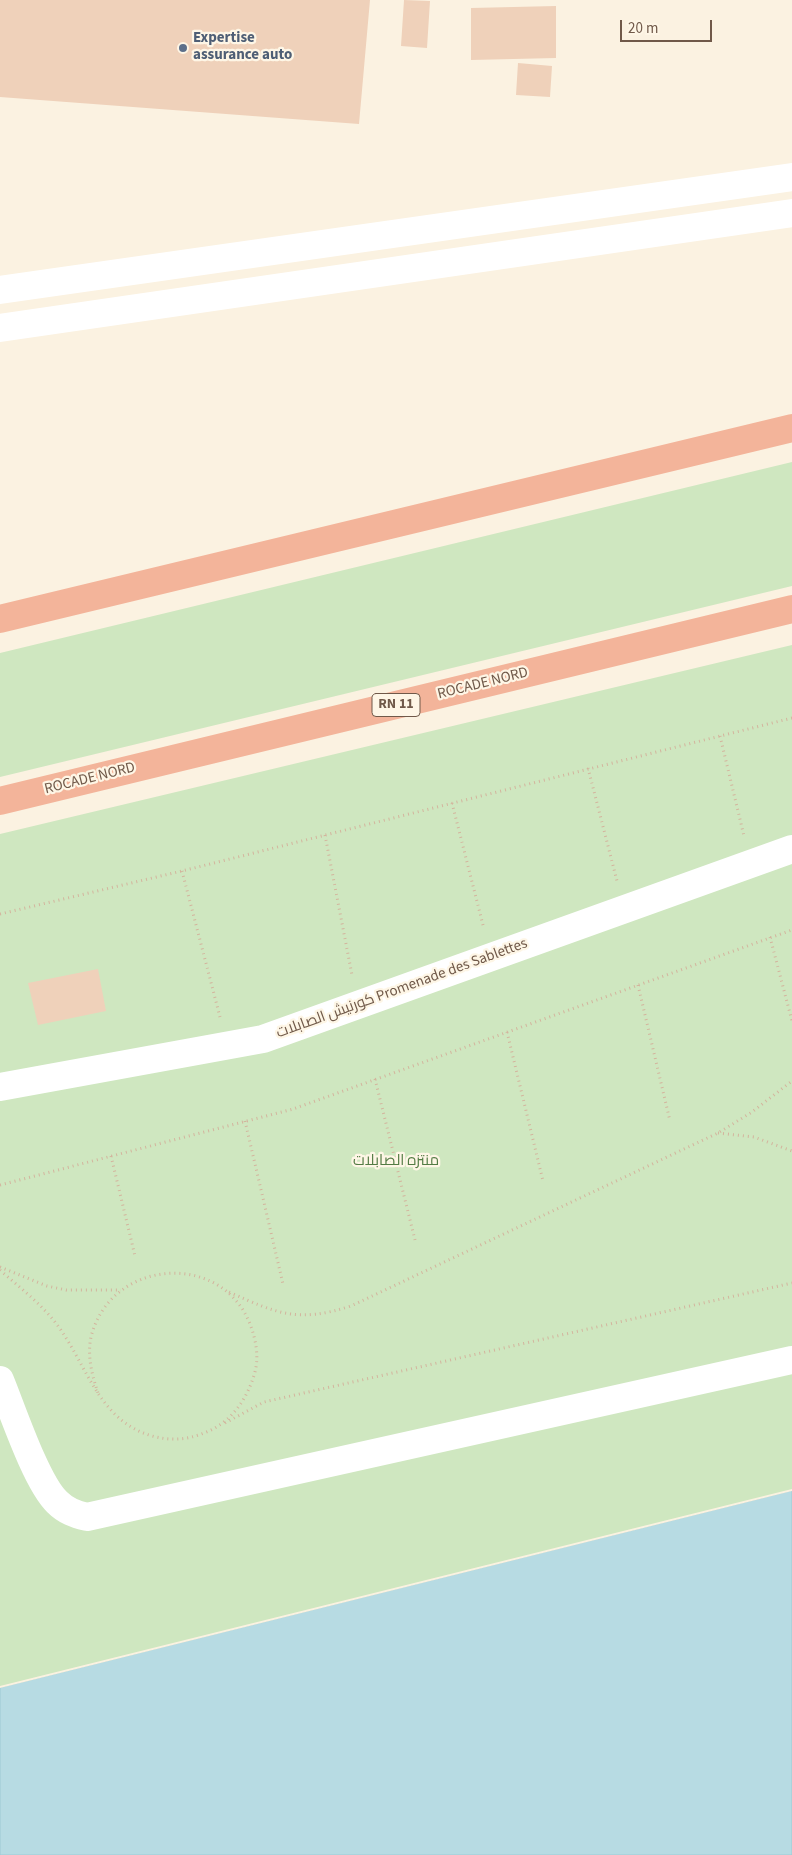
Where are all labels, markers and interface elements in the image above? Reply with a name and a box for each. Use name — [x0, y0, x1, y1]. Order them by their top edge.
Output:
scale bar — [622, 10, 714, 42]
text: 20 m — [628, 18, 658, 39]
place label: Expertise assurance auto — [193, 30, 292, 65]
marker: Expertise assurance auto — [177, 42, 189, 54]
street label: ROCADE NORD — [436, 664, 530, 704]
road number: RN 11 — [372, 694, 420, 716]
street label: ROCADE NORD — [43, 759, 137, 799]
street label: كورنيش الصابلات Promenade des Sablettes — [274, 935, 530, 1043]
park label: منتزه الصابلات — [353, 1153, 439, 1171]

